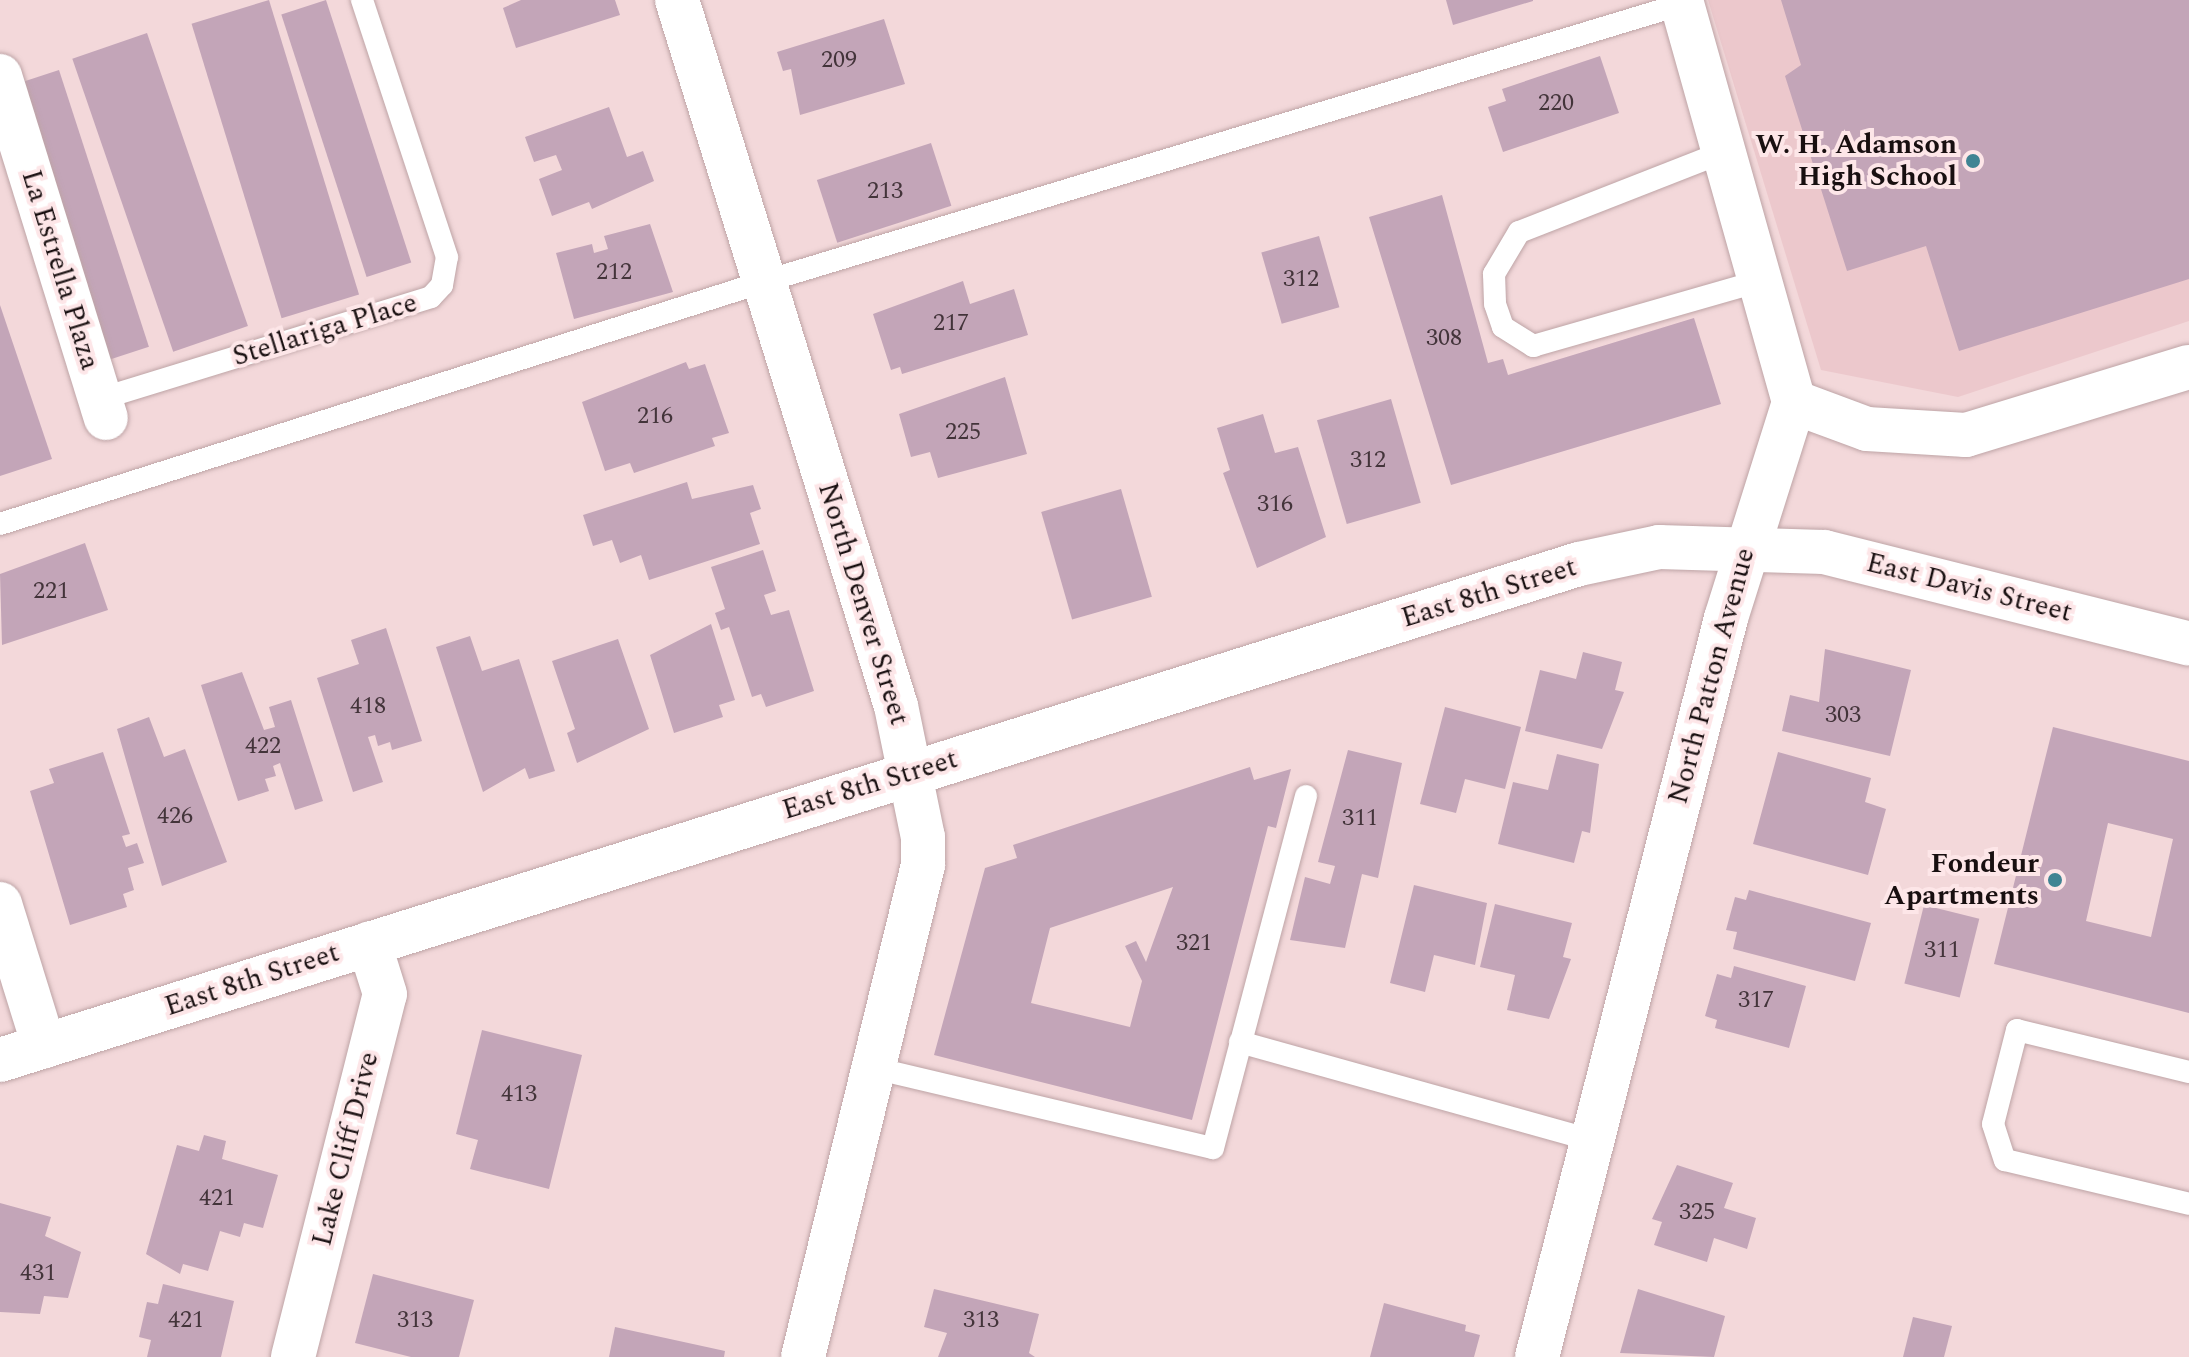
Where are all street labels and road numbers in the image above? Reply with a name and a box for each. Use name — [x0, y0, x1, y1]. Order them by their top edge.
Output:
street label: La Estrella Plaza — [14, 166, 106, 374]
street label: Stellariga Place — [229, 286, 421, 374]
street label: North Denver Street — [810, 479, 916, 729]
street label: North Patton Avenue — [1662, 544, 1762, 808]
street label: East Davis Street — [1863, 546, 2075, 630]
street label: East 8th Street — [1397, 550, 1581, 636]
street label: East 8th Street — [778, 742, 962, 828]
street label: East 8th Street — [161, 936, 343, 1024]
street label: Lake Cliff Drive — [306, 1048, 386, 1250]

